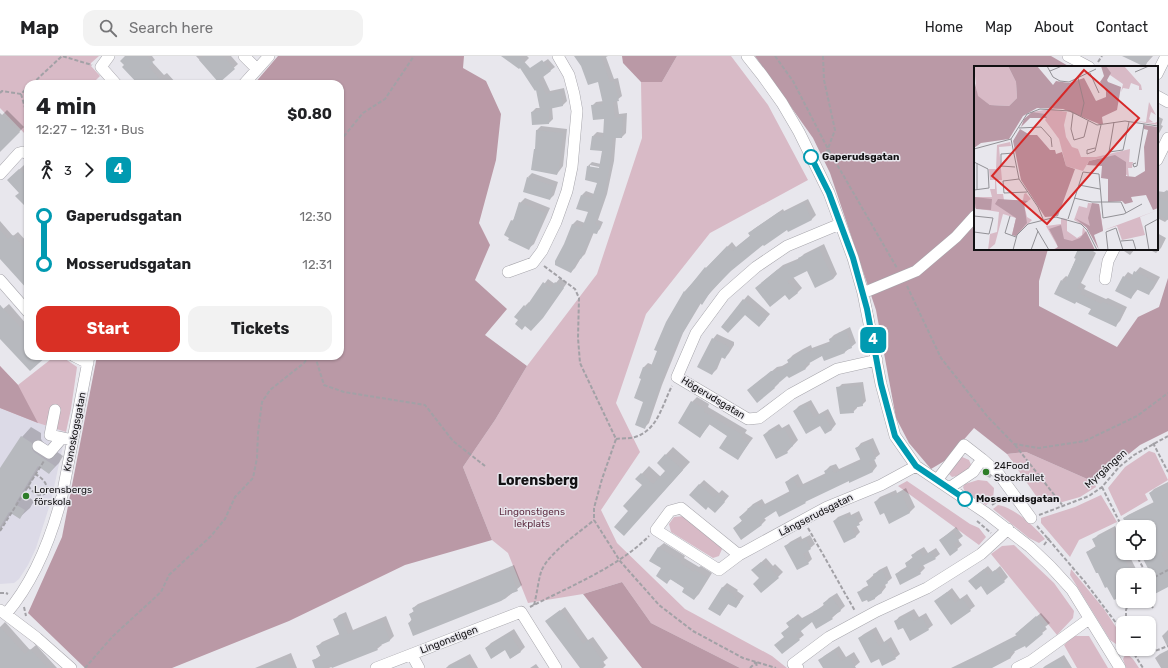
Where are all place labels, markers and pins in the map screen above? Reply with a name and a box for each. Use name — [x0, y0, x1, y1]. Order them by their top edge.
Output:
marker: Gaperudsgatan — [803, 149, 819, 165]
place label: Gaperudsgatan — [822, 151, 899, 163]
place label: 24Food Stockfallet — [994, 460, 1044, 484]
marker: 24Food Stockfallet — [981, 467, 991, 477]
place label: Lorensbergs förskola — [34, 484, 92, 508]
marker: Lorensbergs förskola — [21, 491, 31, 501]
marker: Mosserudsgatan — [957, 491, 973, 507]
place label: Mosserudsgatan — [976, 493, 1059, 505]

